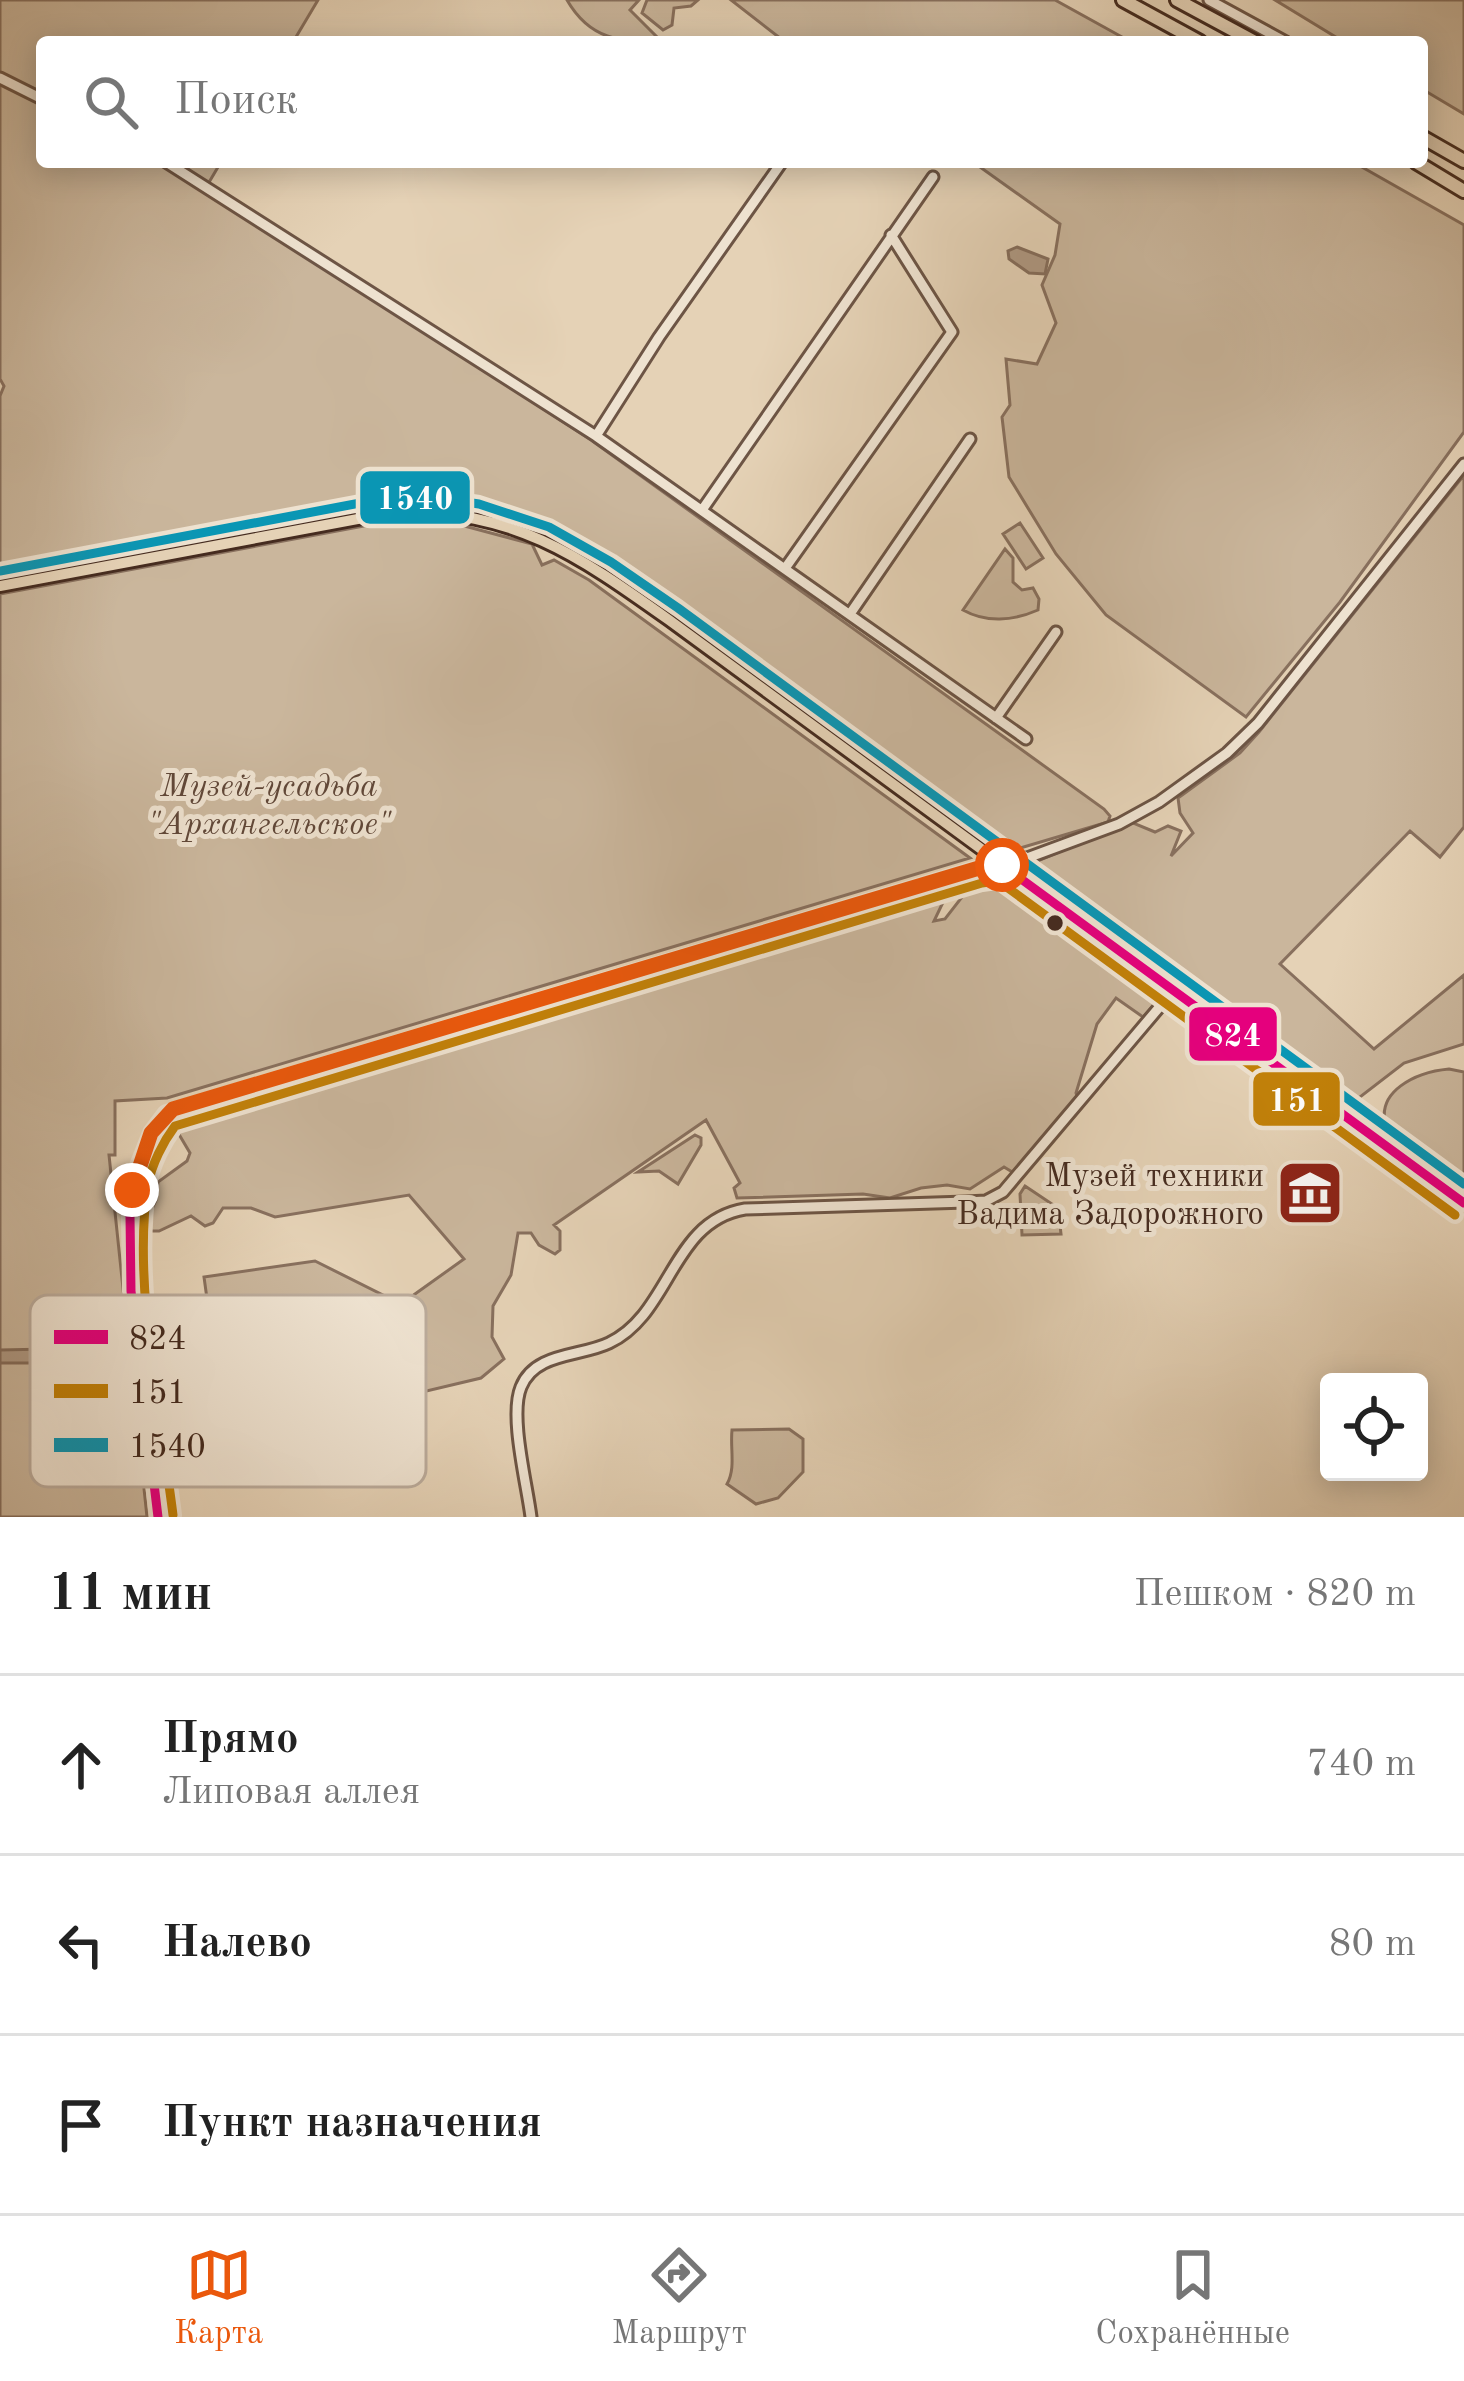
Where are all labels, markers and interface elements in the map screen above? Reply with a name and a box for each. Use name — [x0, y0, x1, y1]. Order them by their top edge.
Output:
search box — [36, 36, 1428, 168]
icon: search — [78, 69, 144, 135]
text: Поиск — [174, 79, 298, 124]
line badge: 1540 — [358, 469, 472, 526]
text: 1540 — [377, 484, 453, 517]
park label: Музей-усадьба "Архангельское" — [147, 771, 392, 842]
route start — [975, 838, 1029, 892]
unlabelled marker — [1044, 912, 1066, 934]
line badge: 824 — [1187, 1005, 1279, 1063]
text: 824 — [1204, 1021, 1262, 1054]
line badge: 151 — [1251, 1070, 1342, 1128]
text: 151 — [1268, 1086, 1326, 1119]
museum icon: Музей техники Вадима Задорожного — [1275, 1158, 1345, 1228]
place label: Музей техники Вадима Задорожного — [956, 1161, 1264, 1232]
route end — [105, 1163, 159, 1217]
legend — [30, 1295, 426, 1487]
text: 824 — [129, 1324, 186, 1357]
map controls — [1320, 1373, 1428, 1481]
button: locate — [1320, 1373, 1428, 1481]
text: 151 — [129, 1378, 186, 1411]
text: 1540 — [129, 1432, 206, 1465]
text: 11 мин — [48, 1570, 212, 1621]
text: Пешком · 820 m — [1134, 1575, 1416, 1614]
text: Прямо — [162, 1718, 299, 1763]
icon: ahead — [48, 1732, 114, 1798]
text: 740 m — [1306, 1745, 1416, 1784]
text: Липовая аллея — [162, 1773, 420, 1812]
icon: left — [48, 1912, 114, 1978]
text: Налево — [162, 1922, 312, 1967]
text: 80 m — [1329, 1925, 1416, 1964]
icon: arrive — [48, 2092, 114, 2158]
text: Пункт назначения — [162, 2102, 542, 2147]
tab: Карта — [174, 2242, 263, 2355]
tab: Маршрут — [612, 2242, 747, 2355]
tab: Сохранённые — [1095, 2242, 1290, 2355]

